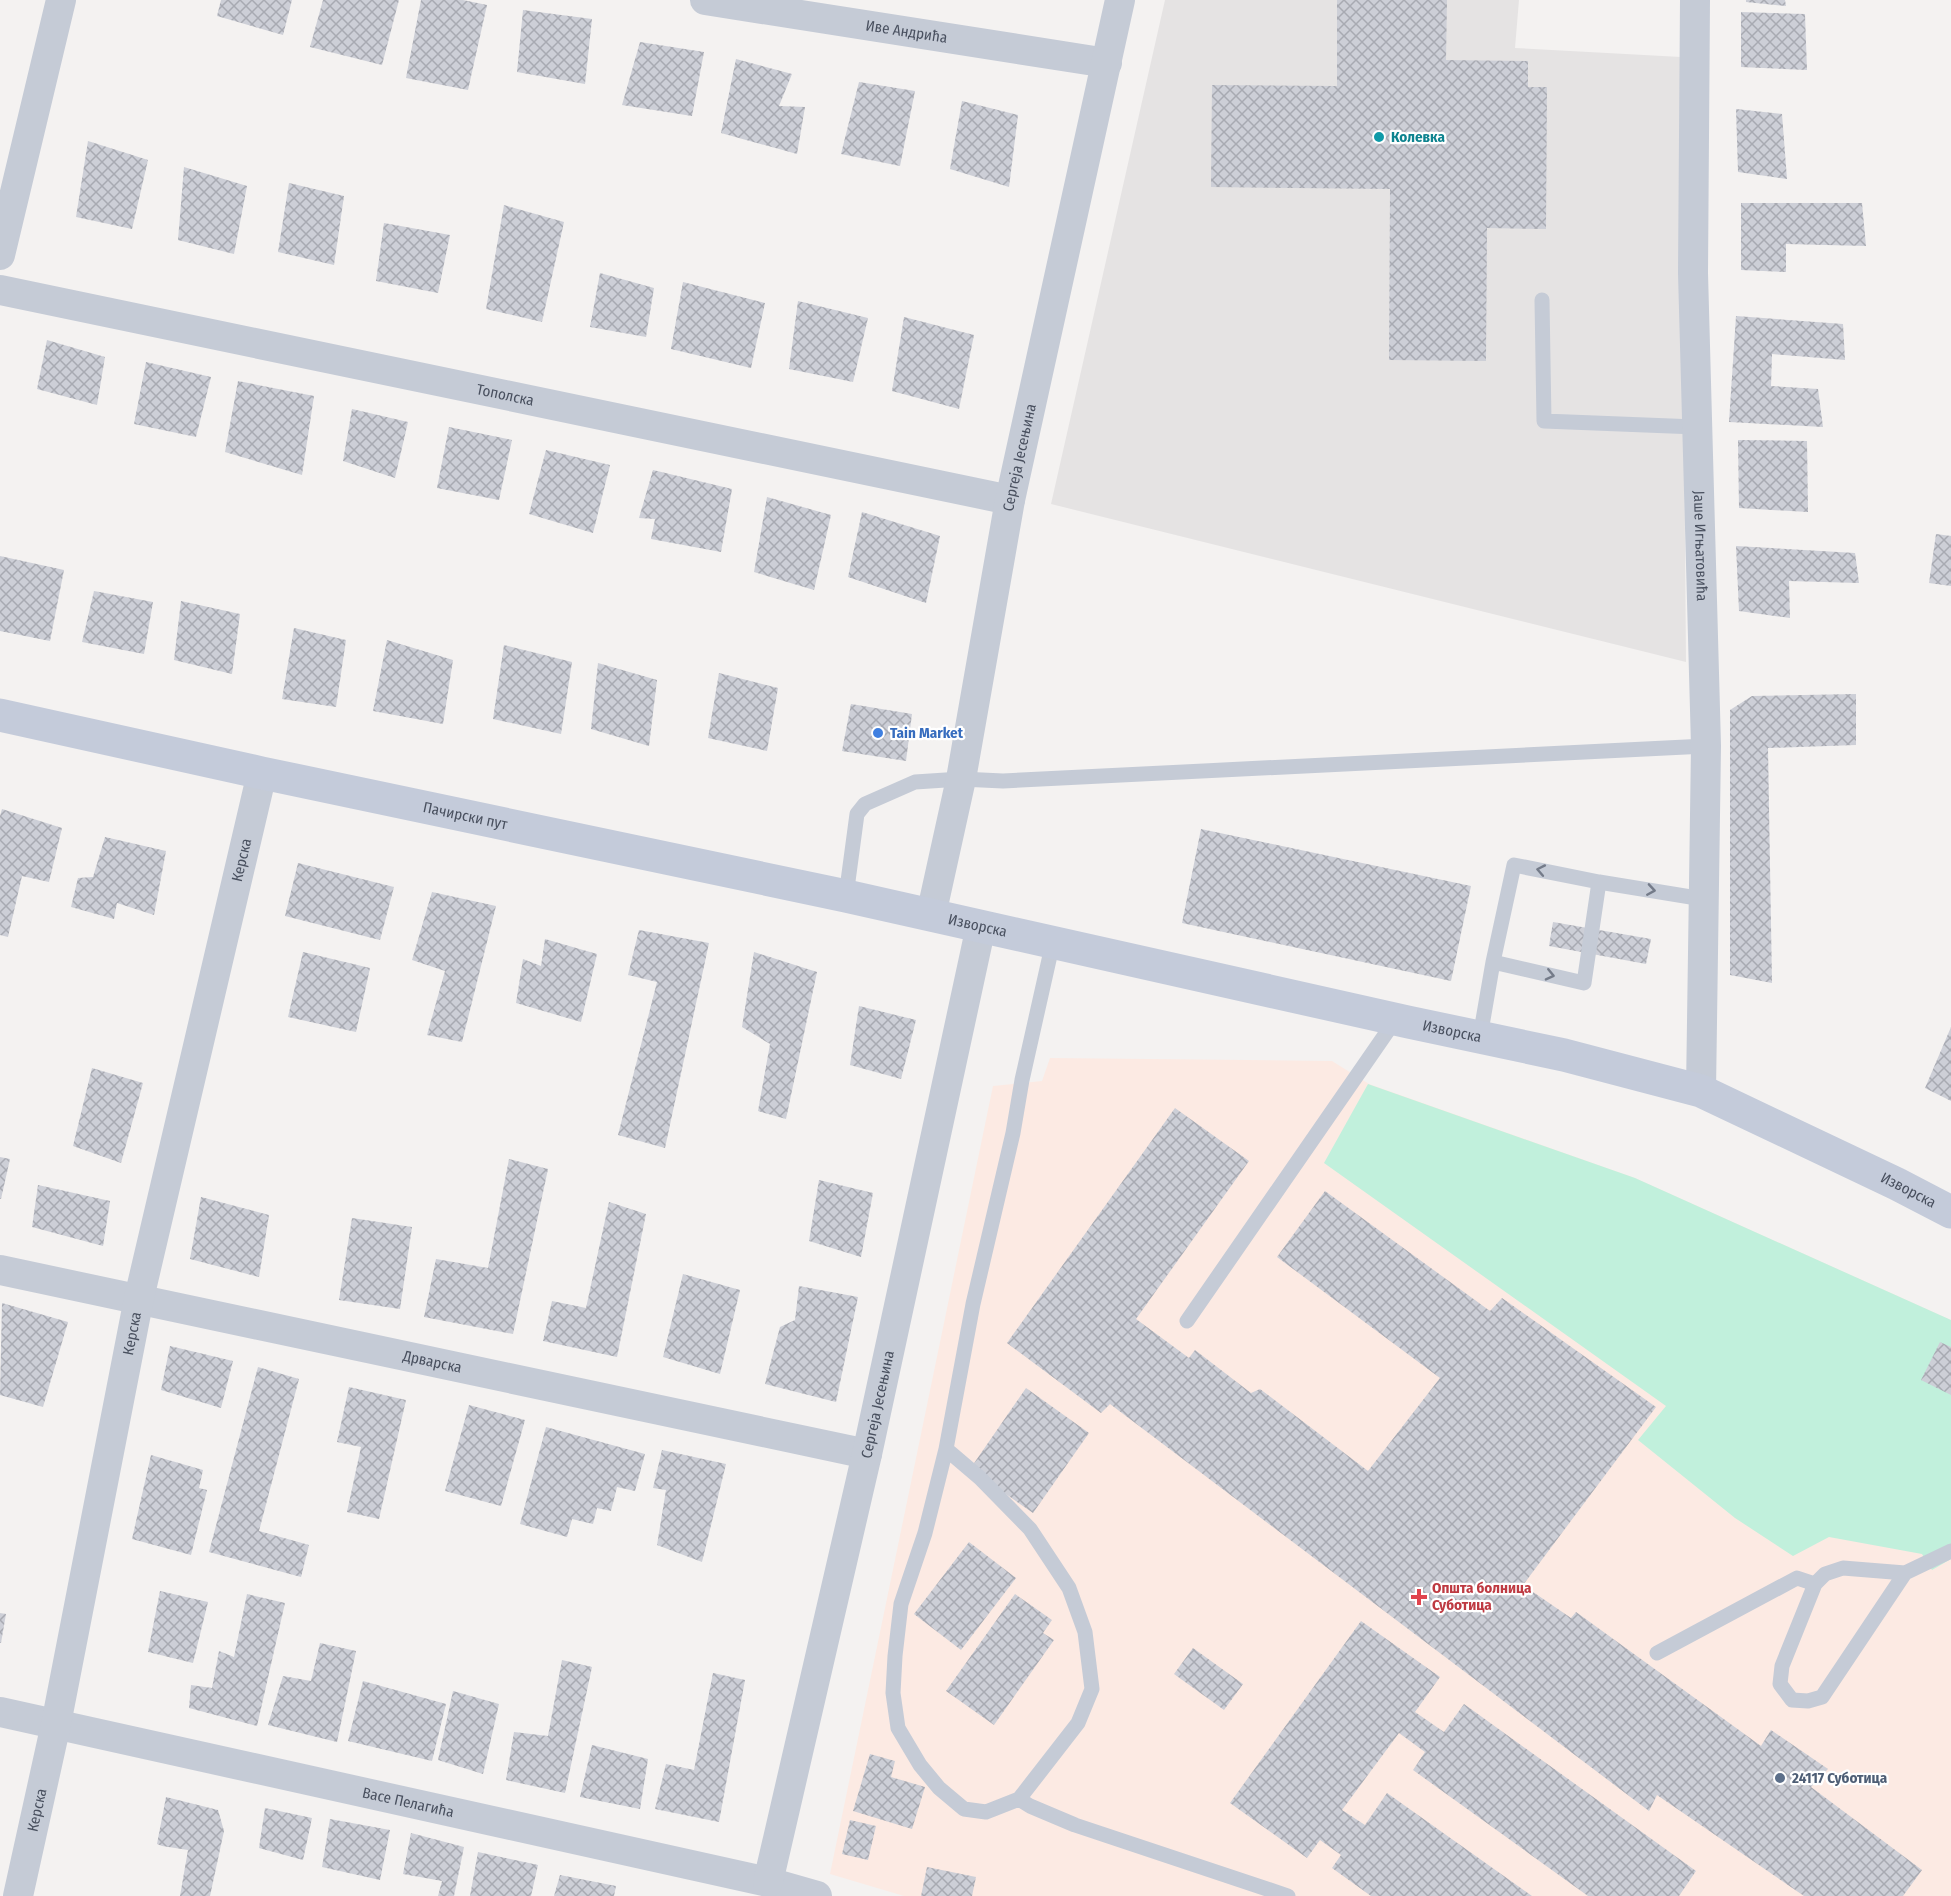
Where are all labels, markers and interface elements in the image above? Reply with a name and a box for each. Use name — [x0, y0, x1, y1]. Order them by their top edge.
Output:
street label: Иве Андрића — [864, 16, 949, 47]
place label: Колевка — [1391, 128, 1445, 146]
marker: Колевка — [1372, 130, 1386, 144]
street label: Тополска — [475, 380, 535, 410]
street label: Сергеја Јесењина — [999, 402, 1040, 513]
street label: Јаше Игњатовића — [1690, 490, 1711, 601]
place label: Tain Market — [890, 724, 964, 742]
marker: Tain Market — [871, 726, 885, 740]
street label: Пачирски пут — [421, 798, 510, 834]
street label: Керска — [228, 837, 255, 883]
one-way arrow — [1537, 864, 1547, 877]
one-way arrow — [1646, 884, 1656, 896]
street label: Изворска — [946, 910, 1009, 941]
one-way arrow — [1544, 968, 1554, 981]
street label: Изворска — [1421, 1016, 1483, 1046]
street label: Изворска — [1878, 1169, 1939, 1212]
street label: Керска — [119, 1310, 145, 1357]
street label: Дрварска — [400, 1347, 463, 1377]
street label: Сергеја Јесењина — [857, 1349, 898, 1460]
place label: Општа болница Суботица — [1432, 1579, 1532, 1614]
marker: Општа болница Суботица — [1410, 1588, 1428, 1606]
place label: 24117 Суботица — [1791, 1769, 1888, 1787]
marker: 24117 Суботица — [1773, 1771, 1787, 1785]
street label: Васе Пелагића — [361, 1783, 456, 1821]
street label: Керска — [23, 1787, 50, 1833]

